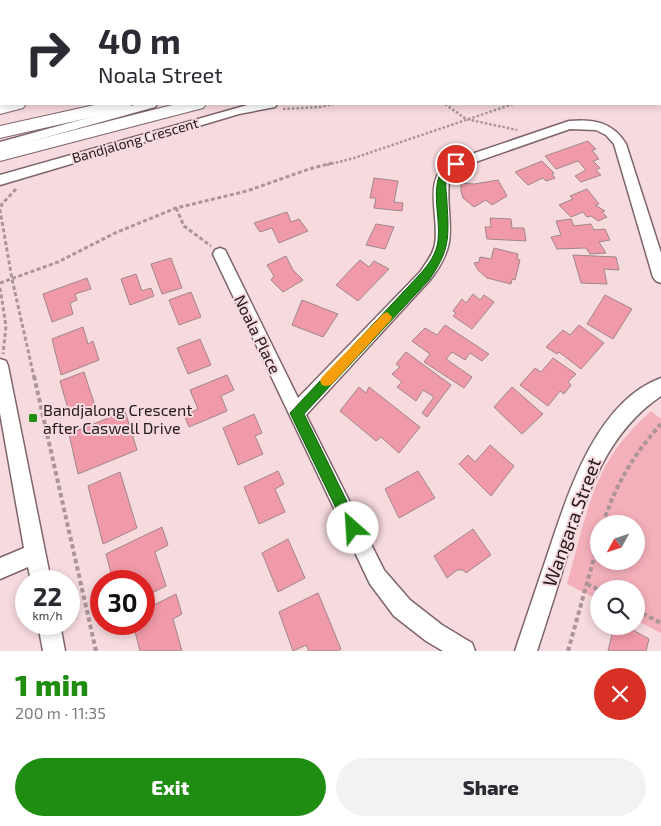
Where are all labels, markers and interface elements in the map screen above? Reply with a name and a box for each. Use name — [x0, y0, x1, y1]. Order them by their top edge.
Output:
text: 40 m — [98, 19, 181, 61]
icon: right — [15, 20, 80, 85]
text: Noala Street — [98, 61, 223, 87]
street label: Bandjalong Crescent — [70, 114, 200, 166]
pin — [435, 143, 477, 185]
icon: arrive — [442, 150, 470, 178]
street label: Noala Place — [231, 291, 285, 377]
place label: Bandjalong Crescent after Caswell Drive — [43, 400, 192, 437]
marker: Bandjalong Crescent after Caswell Drive — [27, 412, 39, 424]
street label: Wangara Street — [537, 455, 605, 589]
position arrow — [326, 501, 378, 553]
north arrow — [590, 515, 645, 570]
map controls — [590, 515, 645, 635]
speed limit sign: 30 — [90, 570, 155, 635]
button: search — [590, 580, 645, 635]
text: 22 — [33, 581, 62, 611]
text: km/h — [33, 608, 62, 622]
text: 1 min — [15, 666, 89, 702]
button: close — [594, 668, 646, 720]
text: 200 m · 11:35 — [15, 703, 106, 722]
button: Exit — [15, 758, 326, 816]
button: Share — [336, 758, 646, 816]

